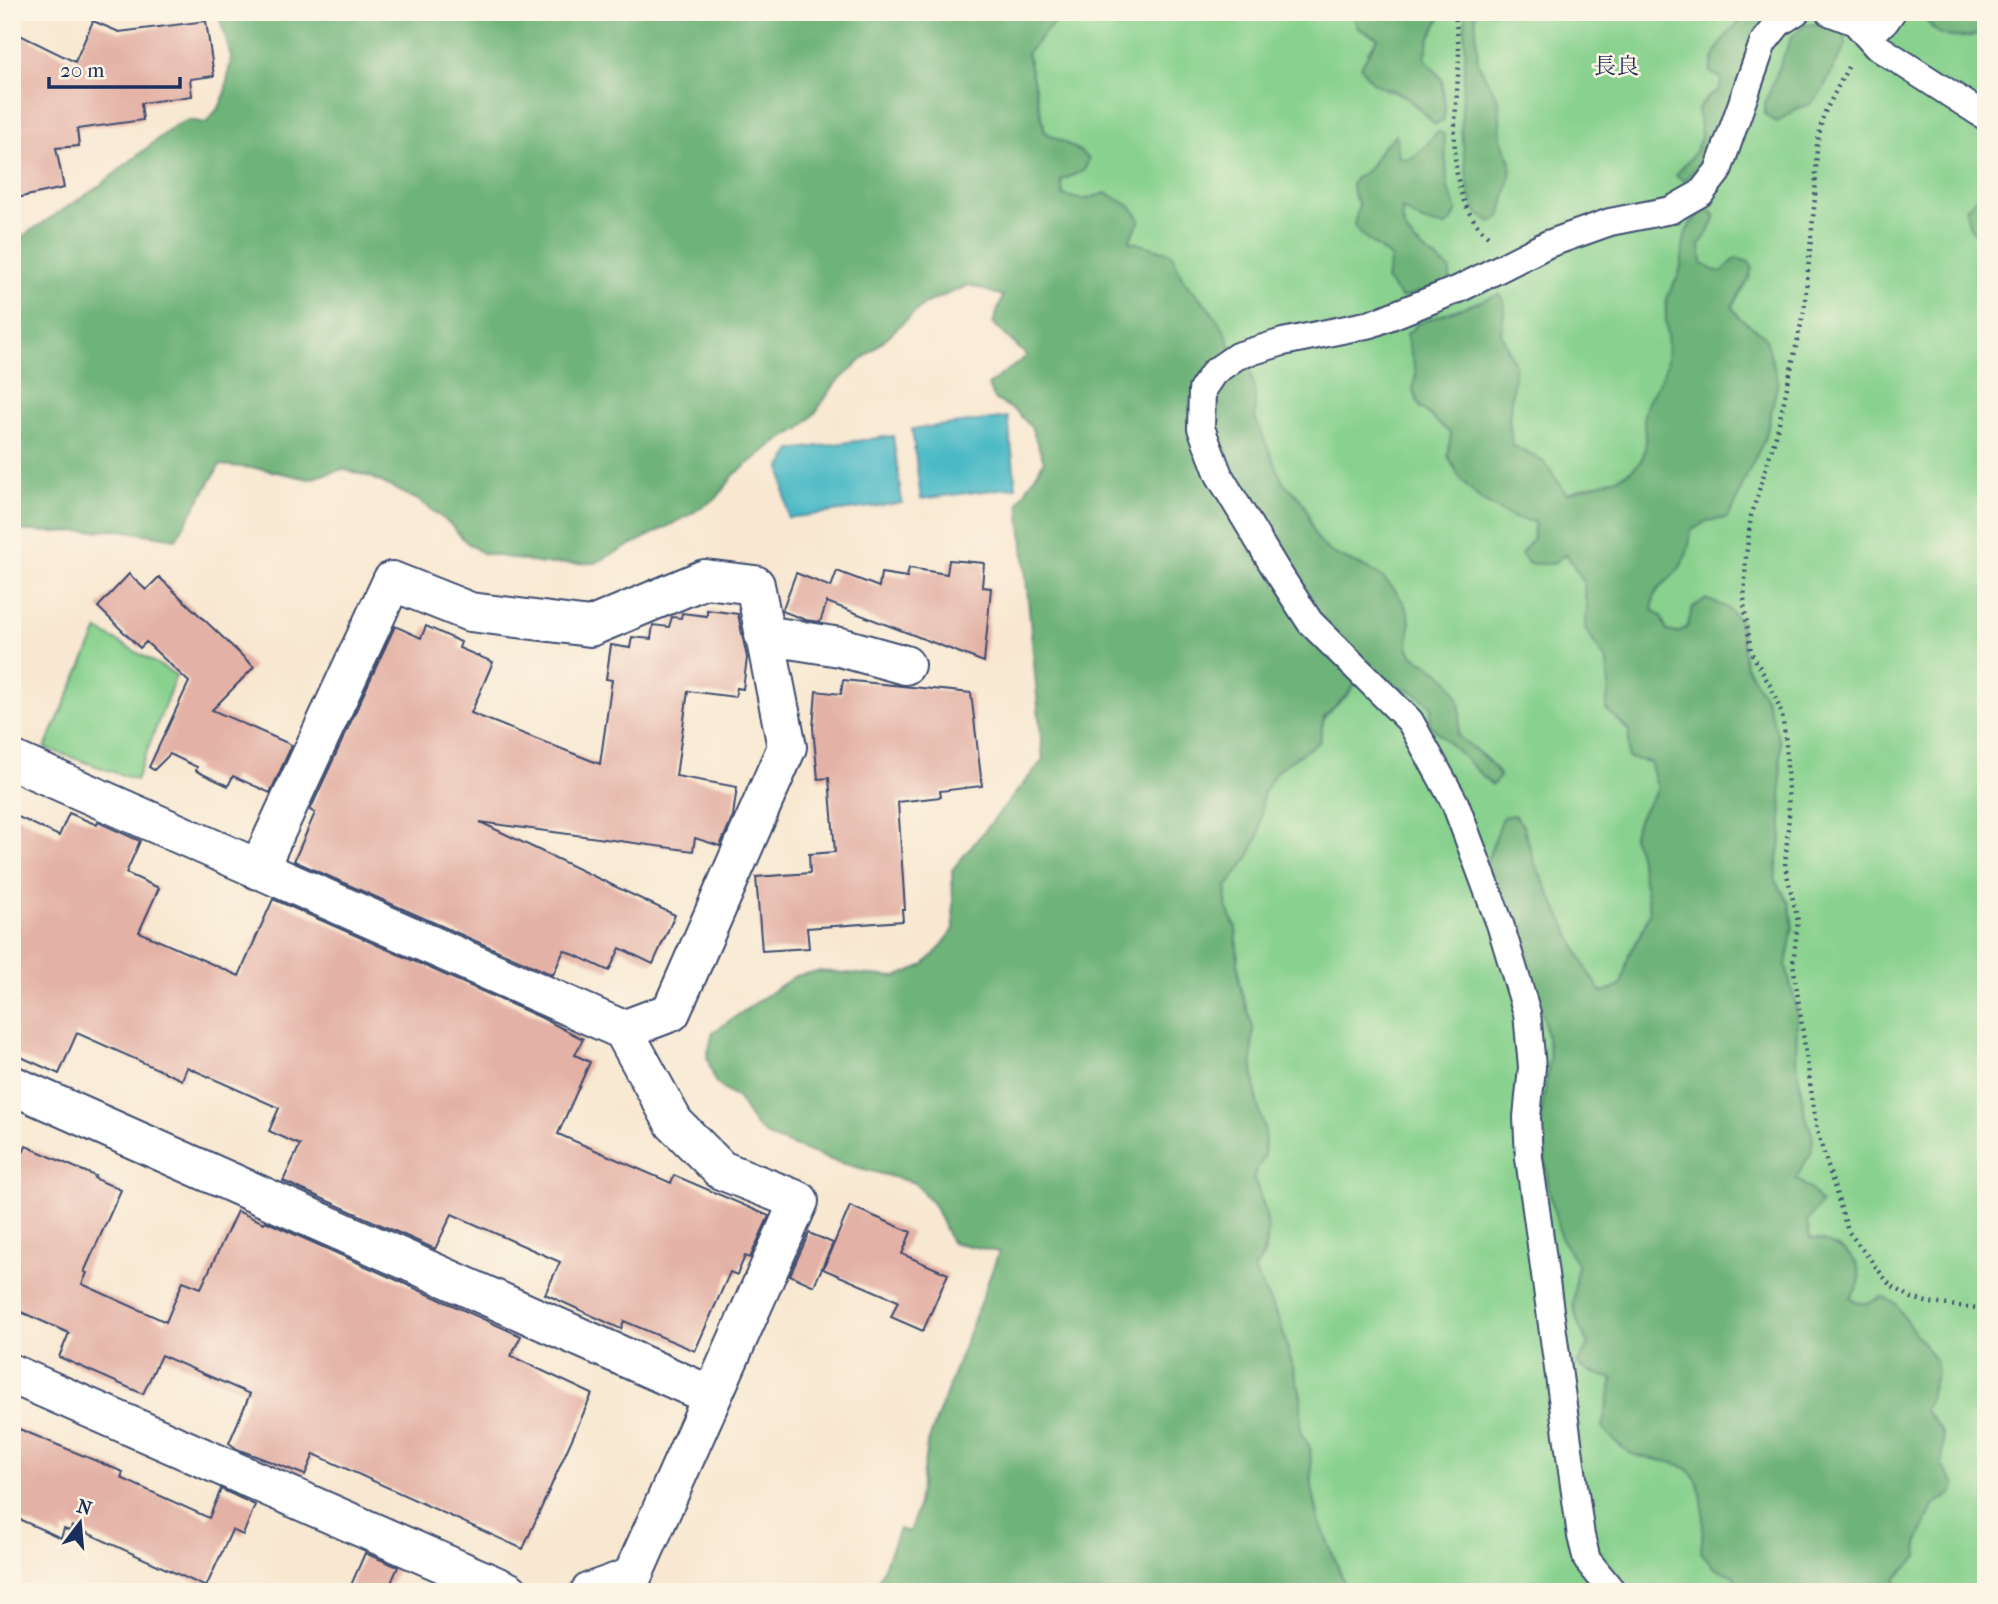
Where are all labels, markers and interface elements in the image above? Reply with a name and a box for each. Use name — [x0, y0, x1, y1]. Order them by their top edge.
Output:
scale bar — [49, 46, 180, 90]
district label: 長良 — [1593, 53, 1639, 80]
text: 20 m — [60, 58, 105, 82]
north arrow — [46, 1488, 116, 1558]
text: N — [74, 1495, 95, 1520]

